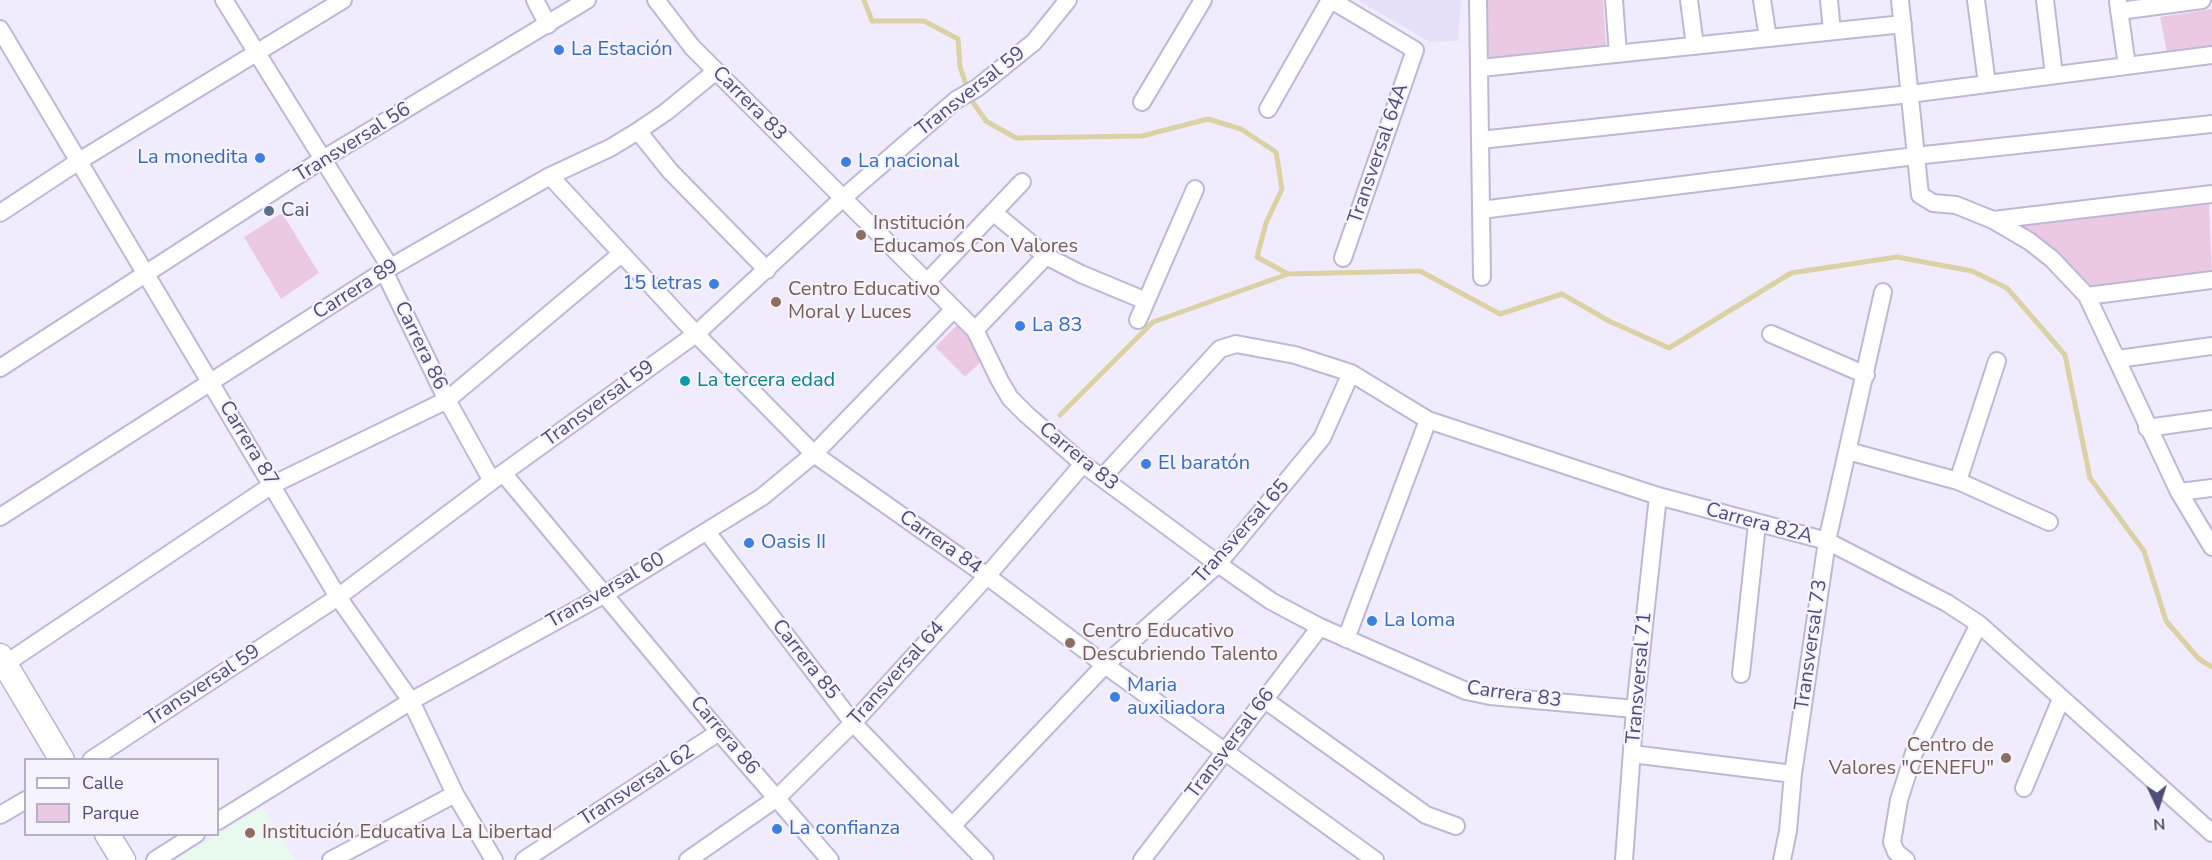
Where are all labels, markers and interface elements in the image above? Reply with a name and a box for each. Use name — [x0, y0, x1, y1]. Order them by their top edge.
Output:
place label: La Estación — [571, 38, 673, 62]
street label: Transversal 59 — [912, 42, 1030, 142]
marker: La Estación — [552, 43, 566, 57]
street label: Carrera 83 — [707, 62, 791, 146]
street label: Transversal 64A — [1344, 81, 1414, 227]
street label: Transversal 56 — [291, 98, 415, 188]
place label: La monedita — [137, 146, 248, 170]
place label: La nacional — [858, 150, 959, 174]
marker: La monedita — [253, 151, 267, 165]
marker: La nacional — [839, 155, 853, 169]
place label: Cai — [281, 199, 309, 223]
marker: Cai — [262, 204, 276, 218]
place label: Institución Educamos Con Valores — [873, 212, 1078, 259]
marker: Institución Educamos Con Valores — [854, 228, 868, 242]
street label: Carrera 89 — [309, 255, 403, 325]
place label: 15 letras — [622, 272, 702, 296]
marker: 15 letras — [707, 277, 721, 291]
place label: Centro Educativo Moral y Luces — [788, 278, 940, 325]
marker: Centro Educativo Moral y Luces — [769, 295, 783, 309]
street label: Carrera 86 — [388, 298, 452, 394]
place label: La 83 — [1032, 314, 1083, 338]
marker: La 83 — [1013, 319, 1027, 333]
street label: Transversal 59 — [539, 355, 659, 453]
place label: La tercera edad — [697, 369, 835, 393]
marker: La tercera edad — [678, 374, 692, 388]
street label: Carrera 87 — [213, 397, 283, 491]
street label: Carrera 83 — [1033, 418, 1123, 496]
place label: El baratón — [1158, 452, 1250, 476]
marker: El baratón — [1139, 457, 1153, 471]
street label: Transversal 65 — [1189, 475, 1295, 589]
street label: Carrera 82A — [1703, 498, 1815, 550]
street label: Carrera 84 — [894, 506, 986, 580]
place label: Oasis II — [761, 531, 826, 555]
marker: Oasis II — [742, 536, 756, 550]
street label: Transversal 60 — [543, 548, 669, 634]
street label: Transversal 73 — [1791, 578, 1833, 712]
place label: La loma — [1384, 609, 1455, 633]
street label: Transversal 71 — [1622, 611, 1658, 745]
marker: La loma — [1365, 614, 1379, 628]
street label: Carrera 85 — [766, 615, 844, 705]
street label: Transversal 64 — [844, 617, 950, 731]
place label: Centro Educativo Descubriendo Talento — [1082, 620, 1278, 667]
marker: Centro Educativo Descubriendo Talento — [1063, 636, 1077, 650]
street label: Transversal 59 — [141, 640, 265, 732]
place label: Maria auxiliadora — [1127, 674, 1226, 721]
street label: Carrera 83 — [1465, 676, 1563, 714]
street label: Transversal 66 — [1182, 684, 1280, 804]
marker: Maria auxiliadora — [1108, 690, 1122, 704]
street label: Carrera 86 — [684, 692, 764, 780]
place label: Centro de Valores "CENEFU" — [1829, 734, 1994, 781]
street label: Transversal 62 — [575, 740, 699, 832]
marker: Centro de Valores "CENEFU" — [1999, 751, 2013, 765]
legend — [24, 758, 219, 836]
text: Calle — [82, 771, 124, 795]
north arrow — [2128, 776, 2188, 836]
text: Parque — [82, 801, 139, 825]
text: N — [2153, 813, 2166, 835]
place label: La confianza — [789, 817, 900, 841]
place label: Institución Educativa La Libertad — [262, 821, 552, 845]
marker: La confianza — [770, 822, 784, 836]
marker: Institución Educativa La Libertad — [243, 826, 257, 840]

